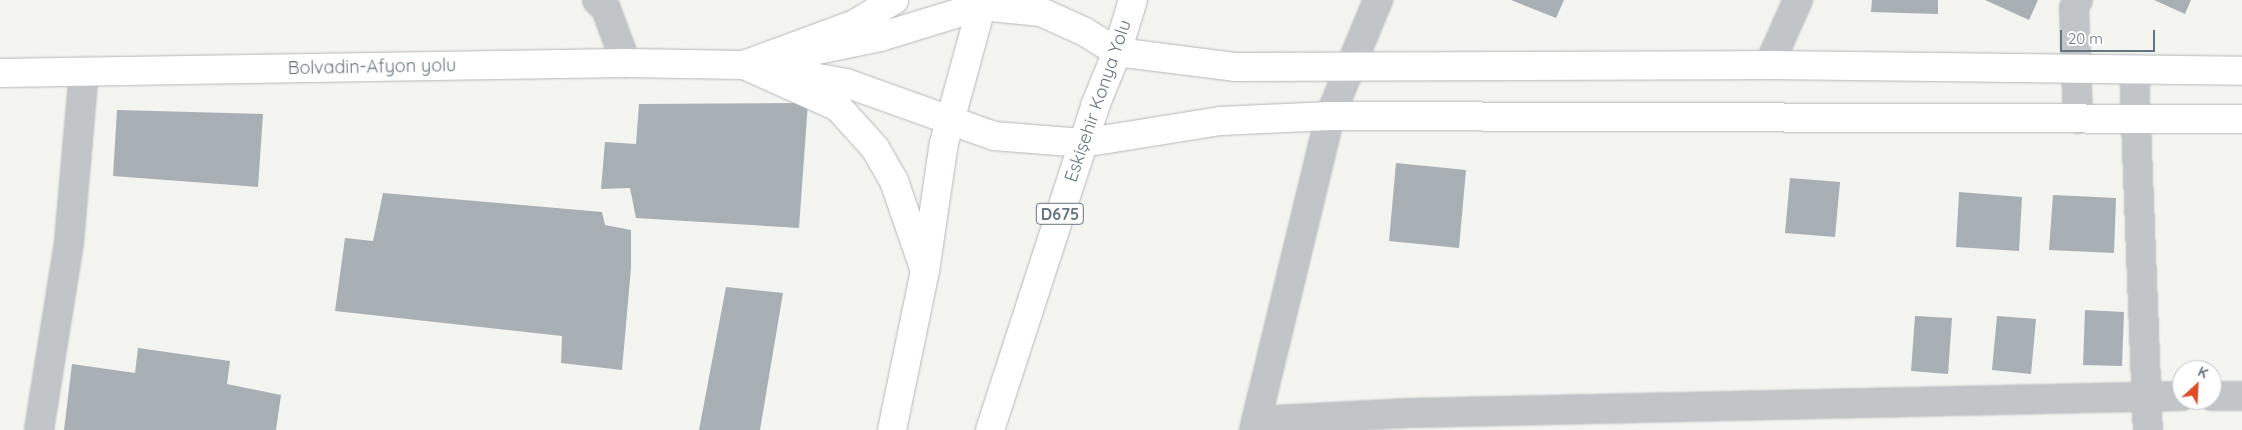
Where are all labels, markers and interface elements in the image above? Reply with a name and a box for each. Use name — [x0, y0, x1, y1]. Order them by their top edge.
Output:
street label: Eskişehir Konya Yolu — [1060, 17, 1136, 185]
scale bar — [2062, 20, 2157, 52]
text: 20 m — [2068, 29, 2103, 48]
street label: Bolvadin-Afyon yolu — [288, 55, 456, 79]
road number: D675 — [1035, 200, 1085, 228]
north arrow — [2172, 360, 2222, 410]
text: K — [2195, 362, 2211, 382]

